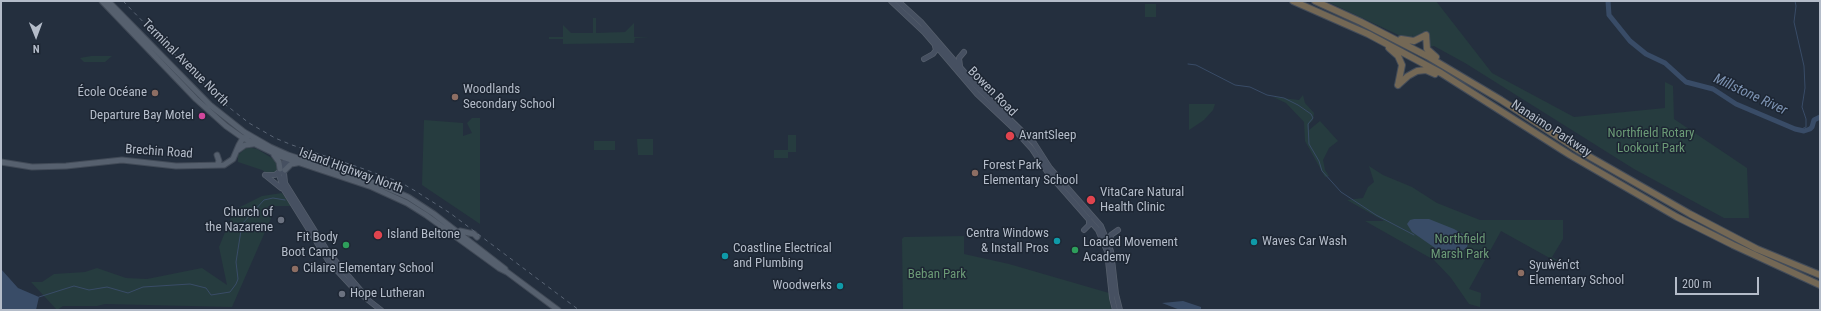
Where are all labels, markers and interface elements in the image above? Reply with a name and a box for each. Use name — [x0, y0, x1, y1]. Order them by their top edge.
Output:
north arrow — [16, 16, 56, 56]
street label: Terminal Avenue North — [138, 16, 232, 110]
text: N — [33, 42, 40, 55]
street label: Bowen Road — [964, 64, 1020, 120]
water label: Millstone River — [1711, 71, 1789, 119]
place label: Woodlands Secondary School — [463, 82, 555, 113]
place label: École Océane — [78, 85, 147, 101]
marker: École Océane — [150, 88, 160, 98]
marker: Woodlands Secondary School — [450, 92, 460, 102]
street label: Nanaimo Parkway — [1508, 97, 1594, 161]
place label: Departure Bay Motel — [90, 108, 194, 124]
marker: Departure Bay Motel — [197, 111, 207, 121]
park label: Northfield Rotary Lookout Park — [1608, 126, 1694, 157]
place label: AvantSleep — [1019, 128, 1076, 144]
marker: AvantSleep — [1004, 130, 1016, 142]
street label: Brechin Road — [125, 142, 193, 162]
street label: Island Highway North — [297, 145, 405, 197]
place label: Forest Park Elementary School — [983, 158, 1078, 189]
marker: Forest Park Elementary School — [970, 168, 980, 178]
place label: VitaCare Natural Health Clinic — [1100, 185, 1184, 216]
marker: VitaCare Natural Health Clinic — [1085, 194, 1097, 206]
place label: Church of the Nazarene — [205, 205, 273, 236]
marker: Church of the Nazarene — [276, 215, 286, 225]
place label: Centra Windows & Install Pros — [966, 226, 1049, 257]
place label: Island Beltone — [387, 227, 460, 243]
marker: Island Beltone — [372, 229, 384, 241]
place label: Fit Body Boot Camp — [281, 230, 338, 261]
park label: Northfield Marsh Park — [1431, 232, 1489, 263]
place label: Waves Car Wash — [1262, 234, 1347, 250]
place label: Loaded Movement Academy — [1083, 235, 1178, 266]
marker: Centra Windows & Install Pros — [1052, 236, 1062, 246]
marker: Waves Car Wash — [1249, 237, 1259, 247]
marker: Fit Body Boot Camp — [341, 240, 351, 250]
place label: Coastline Electrical and Plumbing — [733, 241, 832, 272]
marker: Loaded Movement Academy — [1070, 245, 1080, 255]
marker: Coastline Electrical and Plumbing — [720, 251, 730, 261]
place label: Syuẁén'ct Elementary School — [1529, 258, 1624, 289]
place label: Cilaire Elementary School — [303, 261, 434, 277]
marker: Cilaire Elementary School — [290, 264, 300, 274]
park label: Beban Park — [908, 267, 966, 283]
marker: Syuẁén'ct Elementary School — [1516, 268, 1526, 278]
scale bar — [1677, 269, 1761, 295]
text: 200 m — [1682, 277, 1712, 291]
place label: Woodwerks — [773, 278, 832, 294]
marker: Woodwerks — [835, 281, 845, 291]
place label: Hope Lutheran — [350, 286, 425, 302]
marker: Hope Lutheran — [337, 289, 347, 299]

